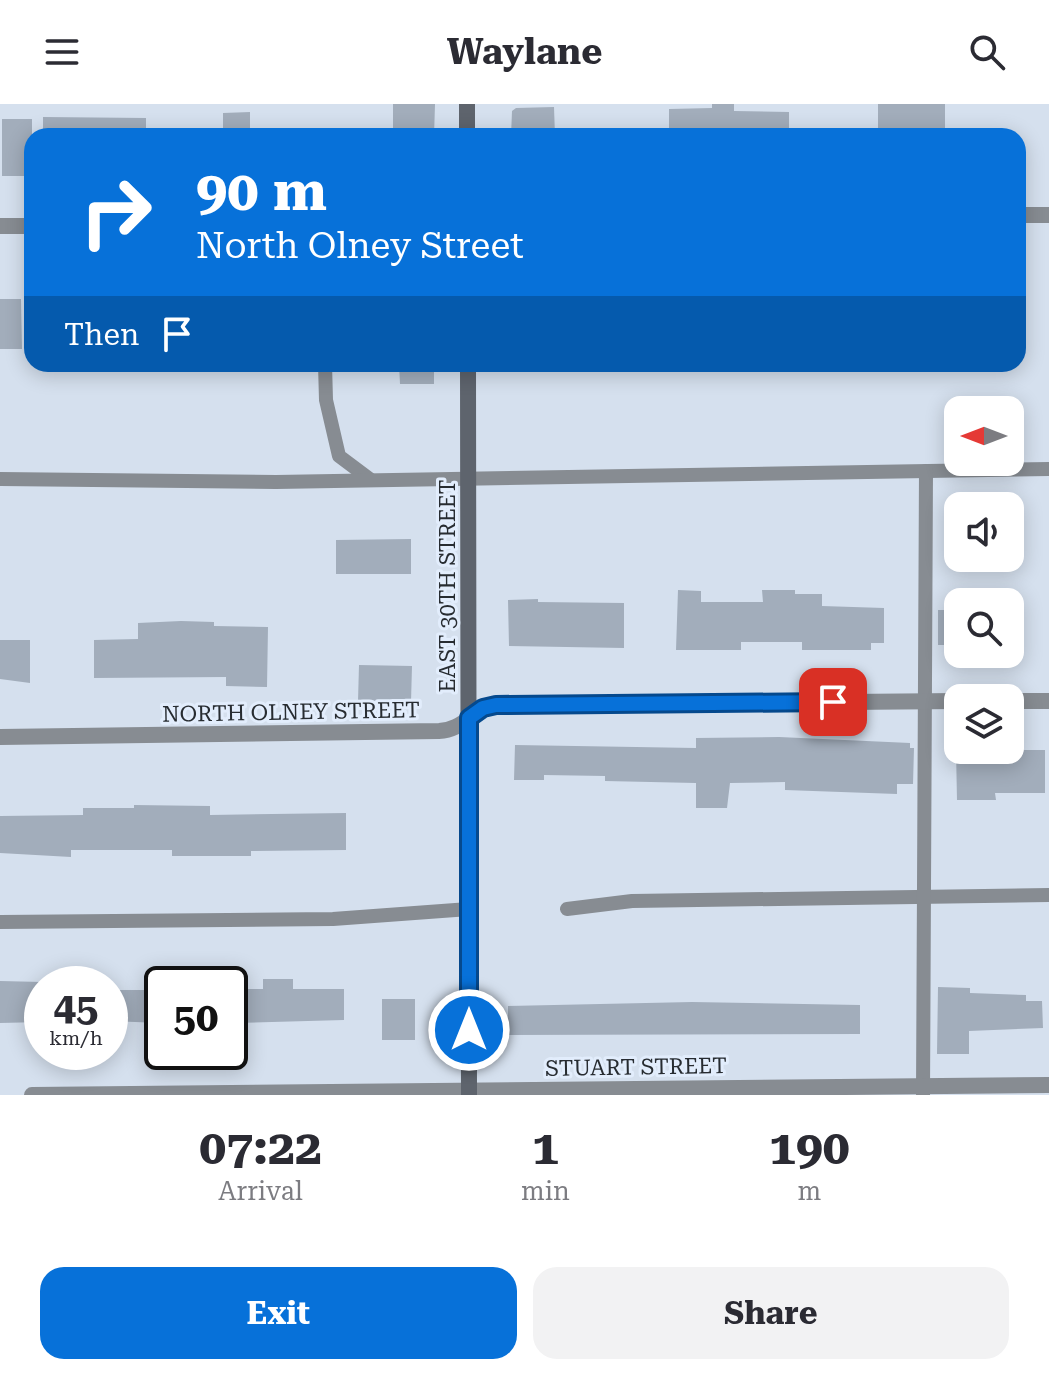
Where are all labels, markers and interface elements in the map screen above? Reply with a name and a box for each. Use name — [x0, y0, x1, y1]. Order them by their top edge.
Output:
icon: menu — [40, 30, 84, 74]
icon: search — [965, 30, 1009, 74]
text: Waylane — [447, 31, 602, 73]
text: 90 m — [196, 158, 327, 224]
icon: right — [64, 160, 168, 264]
text: North Olney Street — [196, 225, 524, 267]
icon: arrive — [155, 312, 199, 356]
text: Then — [64, 317, 139, 352]
north arrow — [944, 396, 1024, 476]
map controls — [944, 396, 1024, 764]
street label: EAST 30TH STREET — [435, 480, 460, 692]
button: sound — [944, 492, 1024, 572]
button: search — [944, 588, 1024, 668]
pin — [799, 668, 867, 736]
icon: arrive — [811, 680, 855, 724]
button: layers — [944, 684, 1024, 764]
street label: NORTH OLNEY STREET — [162, 697, 420, 727]
speed limit sign: 50 — [144, 966, 248, 1070]
text: 45 — [54, 984, 98, 1031]
position arrow — [427, 988, 511, 1072]
text: km/h — [49, 1026, 103, 1050]
street label: STUART STREET — [545, 1053, 727, 1081]
text: 07:22 — [199, 1120, 322, 1176]
text: 1 — [532, 1120, 559, 1176]
text: 190 — [769, 1120, 850, 1176]
text: Arrival — [218, 1176, 303, 1206]
text: min — [521, 1176, 570, 1206]
text: m — [798, 1176, 821, 1206]
button: Exit — [40, 1267, 517, 1359]
button: Share — [533, 1267, 1009, 1359]

